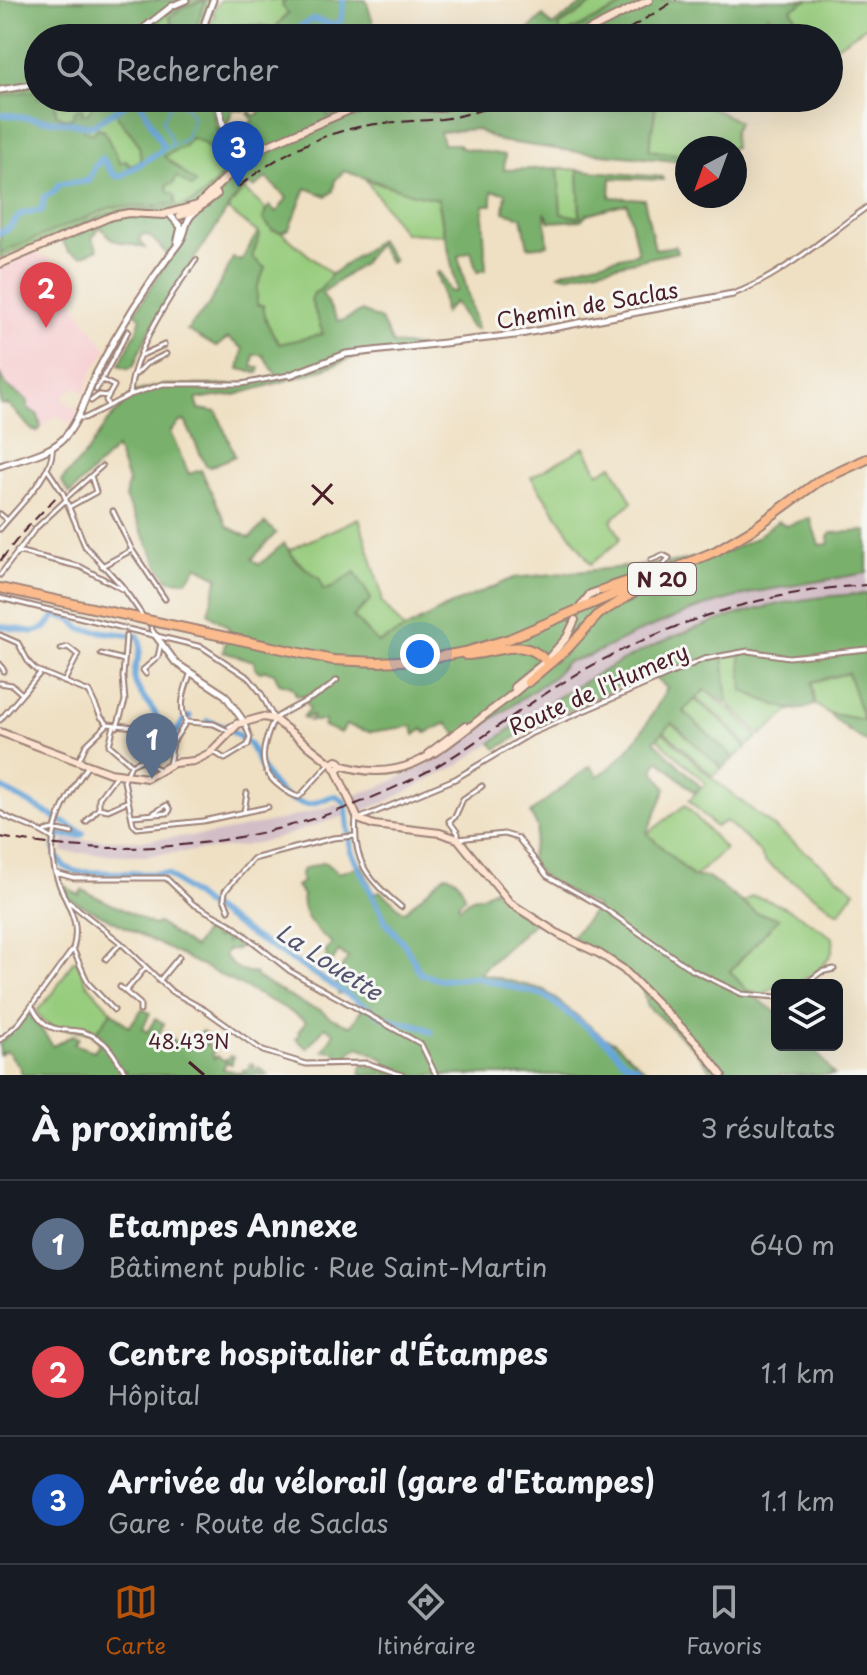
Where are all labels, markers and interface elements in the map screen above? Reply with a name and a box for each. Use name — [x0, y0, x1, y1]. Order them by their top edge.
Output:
search box — [24, 24, 843, 112]
icon: search — [52, 46, 96, 90]
text: Rechercher — [116, 46, 279, 91]
pin: 3 — [212, 121, 264, 187]
north arrow — [675, 136, 747, 208]
pin: 2 — [20, 262, 72, 328]
street label: Chemin de Saclas — [494, 272, 680, 336]
road number: N 20 — [628, 563, 696, 595]
your location — [400, 634, 440, 674]
street label: Route de l'Humery — [503, 634, 693, 742]
pin: 1 — [126, 713, 178, 779]
water label: La Louette — [270, 913, 391, 1009]
map controls — [771, 979, 843, 1051]
button: layers — [771, 979, 843, 1051]
text: 48.43°N — [148, 1026, 230, 1056]
text: À proximité — [32, 1101, 233, 1153]
text: 3 résultats — [701, 1108, 835, 1147]
text: Etampes Annexe — [108, 1202, 358, 1247]
text: 1 — [52, 1225, 64, 1264]
text: 640 m — [749, 1225, 835, 1264]
text: Bâtiment public · Rue Saint-Martin — [108, 1247, 547, 1286]
text: Centre hospitalier d'Étampes — [108, 1330, 548, 1375]
text: 2 — [49, 1353, 67, 1392]
text: 1.1 km — [761, 1353, 835, 1392]
text: Hôpital — [108, 1375, 201, 1414]
text: Arrivée du vélorail (gare d'Etampes) — [108, 1458, 655, 1503]
text: 3 — [49, 1481, 67, 1520]
text: 1.1 km — [761, 1481, 835, 1520]
text: Gare · Route de Saclas — [108, 1503, 388, 1542]
tab: Carte — [105, 1580, 166, 1661]
tab: Itinéraire — [377, 1580, 476, 1661]
tab: Favoris — [686, 1580, 762, 1661]

